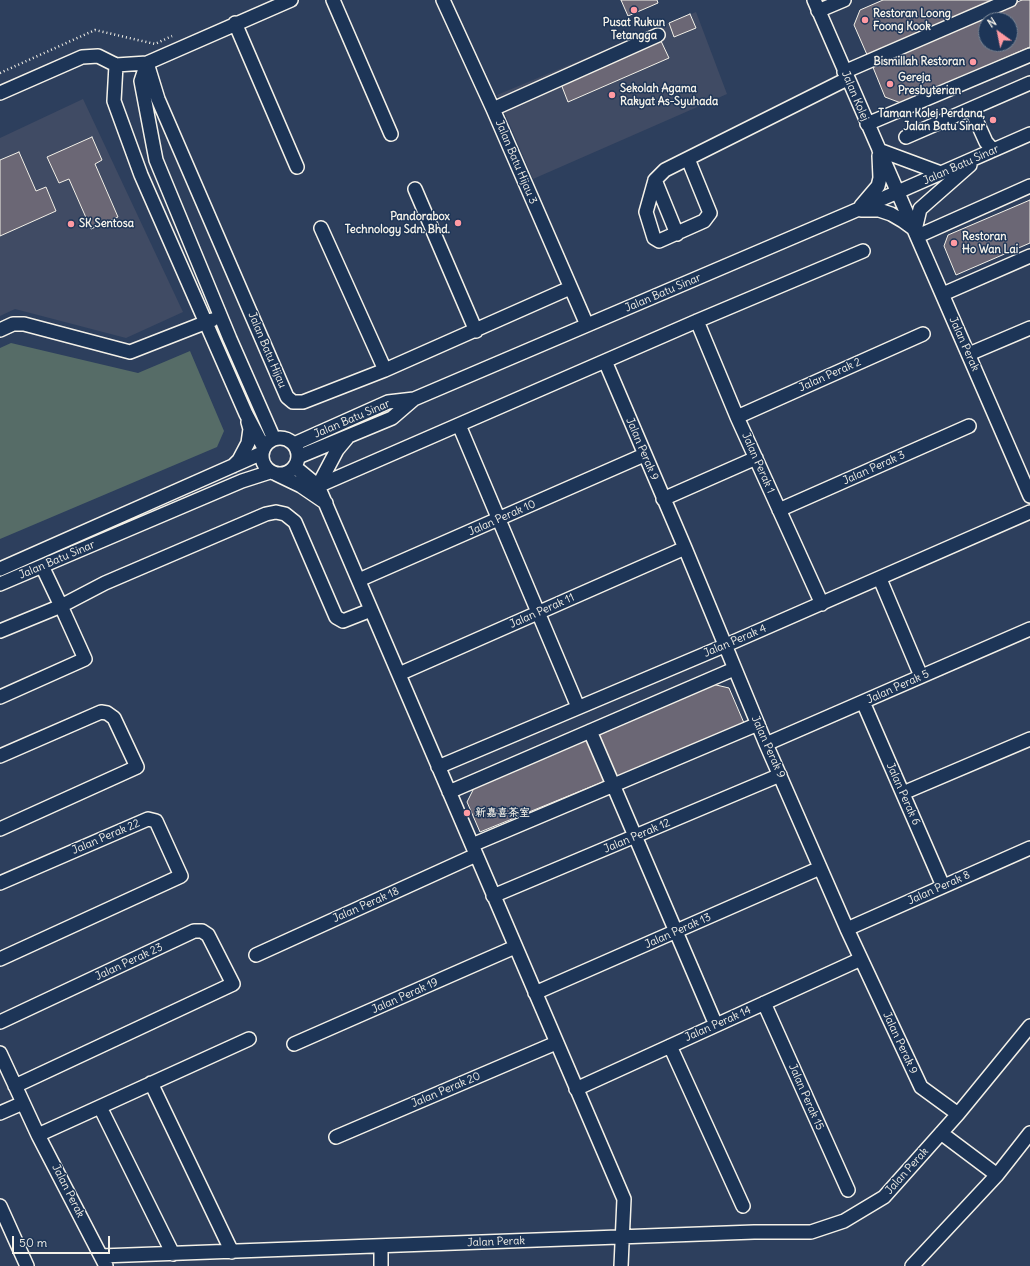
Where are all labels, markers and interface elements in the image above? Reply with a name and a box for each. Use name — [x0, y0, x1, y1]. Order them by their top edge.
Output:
marker: Pusat Rukun Tetangga — [629, 5, 639, 15]
place label: Restoran Loong Foong Kook — [873, 7, 951, 33]
north arrow — [978, 12, 1018, 52]
marker: Restoran Loong Foong Kook — [860, 15, 870, 25]
text: N — [985, 15, 999, 31]
place label: Pusat Rukun Tetangga — [603, 16, 665, 42]
place label: Bismillah Restoran — [873, 55, 965, 69]
marker: Bismillah Restoran — [968, 57, 978, 67]
street label: Jalan Kolej — [839, 69, 871, 123]
place label: Gereja Presbyterian — [898, 71, 961, 97]
marker: Gereja Presbyterian — [885, 79, 895, 89]
place label: Sekolah Agama Rakyat As-Syuhada — [620, 82, 718, 108]
marker: Sekolah Agama Rakyat As-Syuhada — [607, 90, 617, 100]
place label: Taman Kolej Perdana, Jalan Batu Sinar — [878, 107, 985, 133]
marker: Taman Kolej Perdana, Jalan Batu Sinar — [988, 115, 998, 125]
street label: Jalan Batu Hijau 3 — [492, 118, 540, 206]
street label: Jalan Batu Sinar — [921, 142, 1001, 188]
place label: Pandorabox Technology Sdn. Bhd. — [345, 210, 450, 236]
place label: SK Sentosa — [79, 217, 134, 231]
marker: Pandorabox Technology Sdn. Bhd. — [453, 218, 463, 228]
marker: SK Sentosa — [66, 219, 76, 229]
place label: Restoran Ho Wan Lai — [962, 230, 1018, 256]
marker: Restoran Ho Wan Lai — [949, 238, 959, 248]
street label: Jalan Batu Sinar — [623, 271, 703, 315]
street label: Jalan Batu Hijau — [245, 310, 289, 390]
street label: Jalan Perak — [946, 315, 982, 373]
street label: Jalan Perak 2 — [797, 355, 863, 395]
street label: Jalan Batu Sinar — [312, 397, 392, 441]
street label: Jalan Perak 9 — [623, 416, 661, 482]
street label: Jalan Perak 1 — [739, 431, 777, 495]
street label: Jalan Perak 3 — [841, 448, 907, 488]
street label: Jalan Perak 10 — [466, 497, 538, 539]
street label: Jalan Batu Sinar — [17, 538, 97, 582]
street label: Jalan Perak 11 — [508, 591, 576, 631]
street label: Jalan Perak 4 — [702, 622, 768, 660]
street label: Jalan Perak 5 — [865, 667, 931, 707]
street label: Jalan Perak 9 — [748, 714, 788, 780]
street label: Jalan Perak 6 — [883, 761, 923, 827]
place label: 新嘉喜茶室 — [475, 806, 530, 820]
marker: 新嘉喜茶室 — [462, 808, 472, 818]
street label: Jalan Perak 12 — [602, 816, 672, 856]
street label: Jalan Perak 22 — [70, 817, 142, 857]
street label: Jalan Perak 8 — [906, 868, 972, 908]
street label: Jalan Perak 18 — [331, 884, 401, 926]
street label: Jalan Perak 13 — [643, 910, 713, 952]
street label: Jalan Perak 23 — [93, 941, 165, 983]
street label: Jalan Perak 19 — [370, 975, 440, 1017]
street label: Jalan Perak 14 — [683, 1003, 753, 1045]
street label: Jalan Perak 9 — [880, 1010, 920, 1076]
street label: Jalan Perak 15 — [785, 1062, 827, 1132]
street label: Jalan Perak 20 — [409, 1069, 483, 1111]
street label: Jalan Perak — [883, 1145, 931, 1197]
street label: Jalan Perak — [49, 1162, 87, 1220]
scale bar — [14, 1228, 112, 1254]
street label: Jalan Perak — [467, 1234, 525, 1250]
text: 50 m — [19, 1235, 47, 1250]

